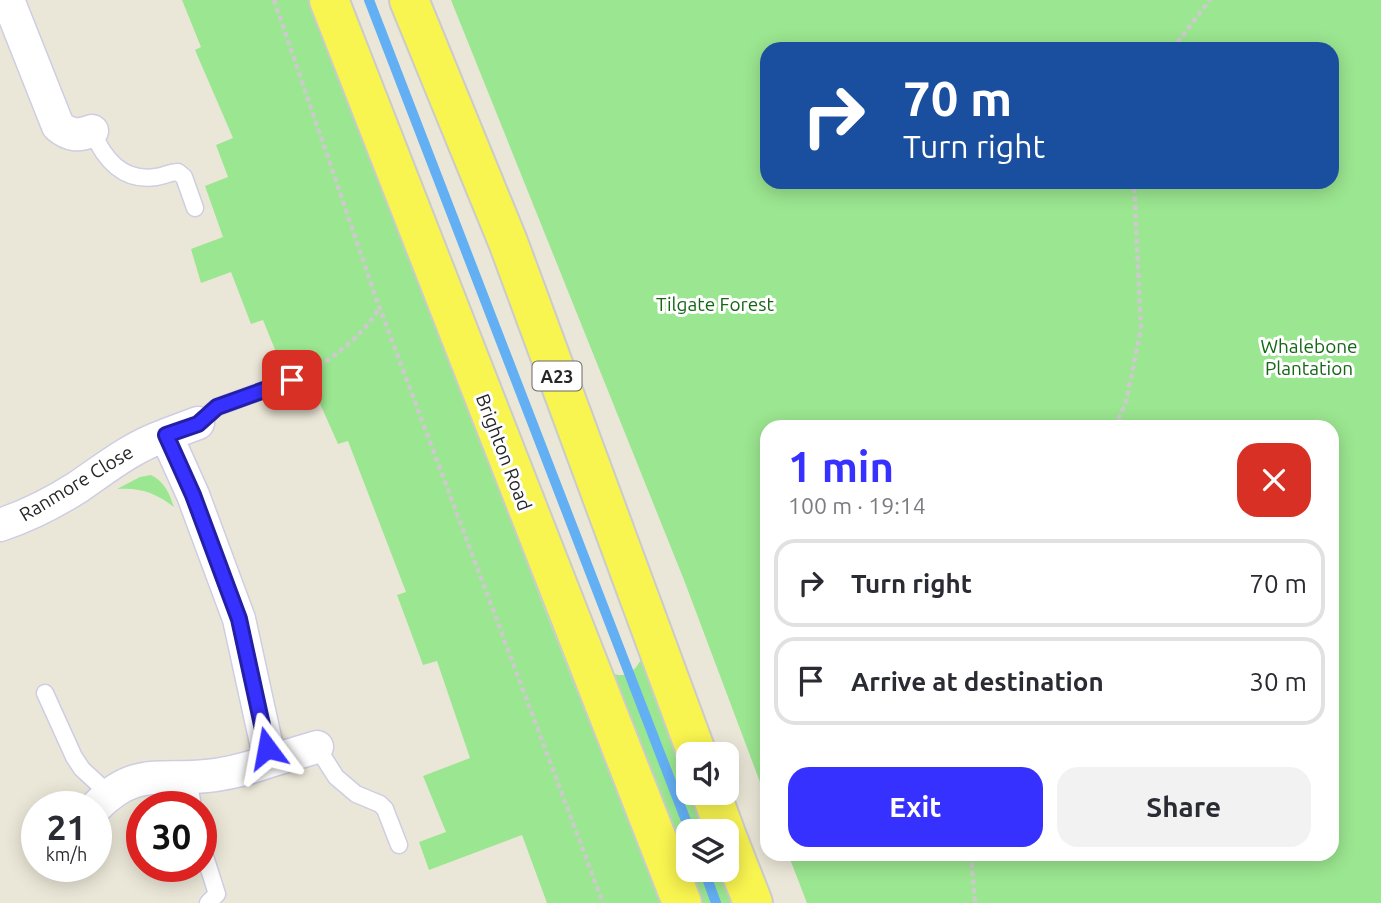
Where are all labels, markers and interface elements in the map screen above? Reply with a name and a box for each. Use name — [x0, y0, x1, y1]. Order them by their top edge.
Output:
icon: right — [788, 70, 879, 161]
text: 70 m — [903, 70, 1012, 125]
text: Turn right — [903, 128, 1045, 164]
park label: Tilgate Forest — [656, 293, 775, 315]
park label: Whalebone Plantation — [1260, 335, 1358, 379]
pin — [262, 350, 322, 410]
icon: arrive — [273, 361, 311, 399]
road number: A23 — [532, 362, 582, 390]
street label: Brighton Road — [472, 391, 536, 513]
street label: Ranmore Close — [15, 441, 137, 525]
text: 1 min — [788, 443, 894, 490]
button: close — [1237, 443, 1311, 517]
text: 100 m · 19:14 — [788, 493, 926, 518]
icon: right — [792, 564, 830, 602]
text: Turn right — [851, 569, 972, 598]
text: 70 m — [1249, 569, 1307, 598]
icon: arrive — [792, 662, 830, 700]
text: Arrive at destination — [851, 667, 1104, 696]
text: 30 m — [1249, 667, 1307, 696]
position arrow — [230, 711, 304, 785]
map controls — [676, 742, 739, 882]
button: sound — [676, 742, 739, 805]
button: Exit — [788, 767, 1043, 847]
button: Share — [1057, 767, 1311, 847]
speed limit sign: 30 — [126, 791, 217, 882]
text: 21 — [47, 807, 86, 847]
button: layers — [676, 819, 739, 882]
text: km/h — [46, 844, 87, 864]

